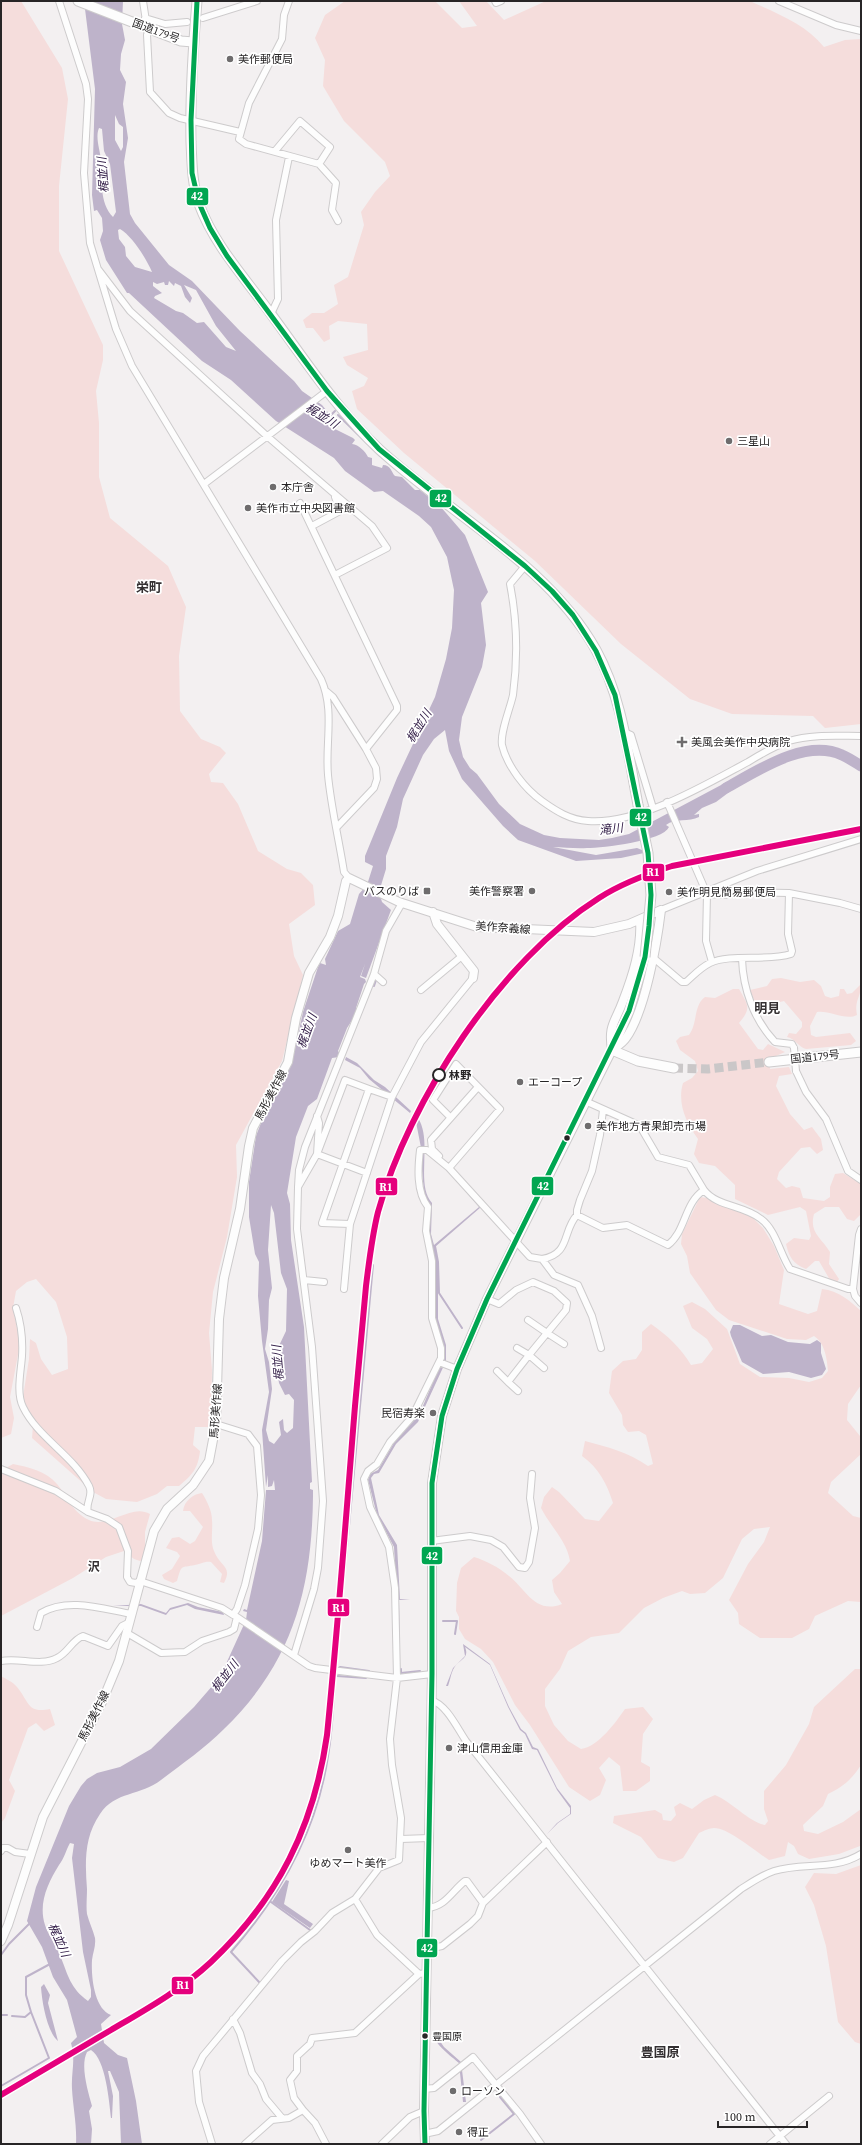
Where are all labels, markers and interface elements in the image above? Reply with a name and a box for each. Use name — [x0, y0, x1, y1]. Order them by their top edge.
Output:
street label: 国道179号 — [130, 15, 182, 47]
place label: 美作郵便局 — [238, 52, 293, 67]
marker: 美作郵便局 — [225, 54, 235, 64]
water label: 梶並川 — [94, 154, 112, 194]
line badge: 42 — [186, 187, 209, 206]
text: 42 — [191, 189, 203, 204]
water label: 梶並川 — [302, 400, 343, 433]
place label: 三星山 — [737, 434, 770, 449]
marker: 三星山 — [724, 436, 734, 446]
place label: 本庁舎 — [281, 480, 314, 495]
marker: 本庁舎 — [268, 482, 278, 492]
line badge: 42 — [429, 489, 452, 508]
text: 42 — [435, 491, 447, 506]
place label: 美作市立中央図書館 — [256, 501, 355, 516]
marker: 美作市立中央図書館 — [243, 503, 253, 513]
district label: 栄町 — [136, 579, 162, 596]
water label: 梶並川 — [403, 705, 436, 746]
place label: 美風会美作中央病院 — [691, 735, 790, 750]
marker: 美風会美作中央病院 — [676, 736, 688, 748]
line badge: 42 — [629, 808, 652, 827]
text: 42 — [635, 810, 647, 825]
water label: 滝川 — [598, 819, 626, 838]
line badge: R1 — [642, 863, 665, 882]
text: R1 — [646, 865, 660, 880]
place label: バスのりば — [364, 884, 419, 899]
place label: 美作警察署 — [469, 884, 524, 899]
place label: 美作明見簡易郵便局 — [677, 885, 776, 900]
marker: バスのりば — [422, 886, 432, 896]
marker: 美作警察署 — [527, 886, 537, 896]
marker: 美作明見簡易郵便局 — [664, 887, 674, 897]
street label: 美作奈義線 — [475, 919, 531, 937]
district label: 明見 — [754, 1000, 780, 1017]
water label: 梶並川 — [293, 1009, 321, 1051]
street label: 国道179号 — [790, 1047, 840, 1067]
street label: 馬形美作線 — [251, 1067, 291, 1123]
marker: 林野 — [432, 1068, 446, 1082]
place label: 林野 — [449, 1068, 472, 1083]
place label: エーコープ — [528, 1075, 582, 1090]
marker: エーコープ — [515, 1077, 525, 1087]
place label: 美作地方青果卸売市場 — [596, 1119, 706, 1134]
marker: 美作地方青果卸売市場 — [583, 1121, 593, 1131]
unlabelled marker — [562, 1133, 572, 1143]
line badge: 42 — [531, 1176, 554, 1196]
line badge: R1 — [375, 1177, 398, 1196]
text: 42 — [537, 1179, 549, 1194]
text: R1 — [379, 1180, 393, 1195]
water label: 梶並川 — [268, 1342, 288, 1382]
street label: 馬形美作線 — [207, 1383, 225, 1439]
place label: 民宿寿楽 — [381, 1406, 425, 1421]
marker: 民宿寿楽 — [428, 1408, 438, 1418]
line badge: 42 — [421, 1546, 443, 1565]
text: 42 — [426, 1549, 438, 1564]
district label: 沢 — [88, 1559, 100, 1575]
line badge: R1 — [327, 1598, 350, 1617]
text: R1 — [332, 1601, 346, 1616]
water label: 梶並川 — [208, 1655, 244, 1695]
street label: 馬形美作線 — [75, 1688, 113, 1744]
place label: 津山信用金庫 — [457, 1741, 523, 1756]
marker: 津山信用金庫 — [444, 1743, 454, 1753]
marker: ゆめマート美作 — [343, 1845, 353, 1855]
place label: ゆめマート美作 — [310, 1856, 387, 1871]
water label: 梶並川 — [44, 1920, 74, 1962]
line badge: 42 — [416, 1938, 438, 1958]
text: 42 — [421, 1941, 433, 1956]
line badge: R1 — [171, 1976, 194, 1995]
text: R1 — [176, 1978, 190, 1993]
place label: 豊国原 — [432, 2030, 462, 2043]
marker: 豊国原 — [420, 2031, 430, 2041]
district label: 豊国原 — [640, 2044, 680, 2061]
place label: ローソン — [461, 2084, 505, 2099]
marker: ローソン — [448, 2086, 458, 2096]
scale bar — [718, 2103, 807, 2129]
text: 100 m — [724, 2109, 756, 2125]
place label: 得正 — [467, 2125, 489, 2140]
marker: 得正 — [454, 2127, 464, 2137]

